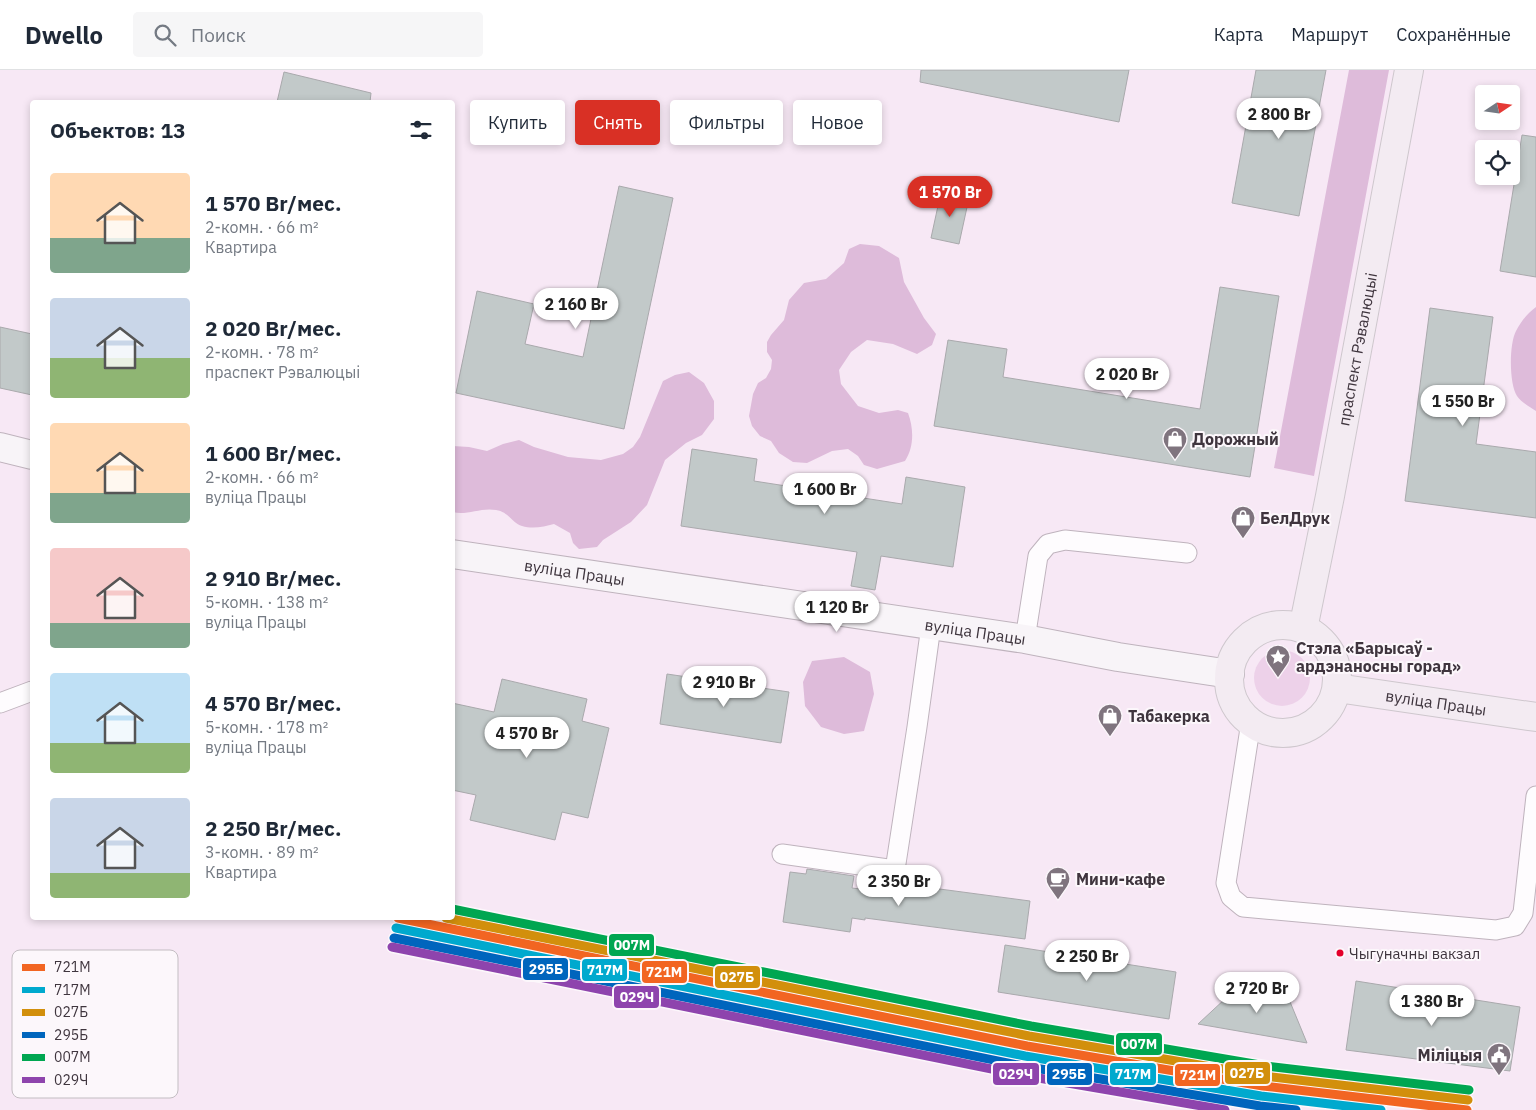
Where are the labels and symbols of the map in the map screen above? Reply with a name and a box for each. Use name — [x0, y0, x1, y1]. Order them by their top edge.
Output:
north arrow — [1475, 85, 1520, 130]
pin: 2 800 Br — [1227, 98, 1331, 140]
pin: 1 570 Br — [898, 176, 1002, 218]
street label: праспект Рэвалюцыі — [1333, 271, 1381, 427]
pin: 2 160 Br — [524, 288, 628, 330]
pin: 2 020 Br — [1075, 358, 1179, 400]
pin: 1 550 Br — [1411, 384, 1515, 427]
shop icon: Дорожный — [1162, 426, 1188, 460]
place label: Дорожный — [1192, 429, 1279, 449]
pin: 1 600 Br — [773, 472, 877, 515]
shop icon: БелДрук — [1230, 505, 1256, 539]
place label: БелДрук — [1260, 508, 1330, 528]
street label: вуліца Працы — [523, 555, 626, 590]
pin: 1 120 Br — [785, 590, 889, 633]
street label: вуліца Працы — [924, 614, 1027, 649]
place label: Стэла «Барысаў - ардэнаносны горад» — [1296, 638, 1461, 676]
place icon: Стэла «Барысаў - ардэнаносны горад» — [1265, 644, 1291, 678]
pin: 2 910 Br — [672, 666, 776, 708]
street label: вуліца Працы — [1384, 685, 1488, 720]
shop icon: Табакерка — [1097, 703, 1123, 737]
place label: Табакерка — [1128, 706, 1210, 726]
pin: 4 570 Br — [475, 716, 579, 759]
pin: 2 350 Br — [847, 864, 951, 907]
cafe icon: Мини-кафе — [1045, 866, 1071, 900]
place label: Мини-кафе — [1076, 869, 1165, 889]
line badge: 007М — [608, 933, 655, 957]
text: 007М — [614, 936, 650, 954]
pin: 2 250 Br — [1035, 940, 1139, 982]
place label: Чыгуначны вакзал — [1349, 944, 1480, 963]
marker: Чыгуначны вакзал — [1335, 948, 1345, 958]
legend — [12, 950, 178, 1098]
line badge: 295Б — [522, 957, 569, 981]
text: 721М — [54, 958, 91, 976]
line badge: 717М — [581, 958, 628, 982]
text: 295Б — [529, 960, 563, 978]
line badge: 721М — [641, 960, 688, 984]
text: 717М — [587, 961, 623, 979]
text: 721М — [646, 963, 682, 981]
line badge: 027Б — [714, 965, 761, 989]
text: 027Б — [720, 968, 754, 986]
pin: 2 720 Br — [1205, 972, 1309, 1014]
text: 717М — [54, 981, 91, 999]
pin: 1 380 Br — [1380, 984, 1484, 1027]
line badge: 029Ч — [613, 985, 660, 1009]
text: 029Ч — [620, 988, 654, 1006]
text: 027Б — [54, 1003, 88, 1021]
text: 295Б — [54, 1026, 88, 1044]
line badge: 007М — [1115, 1032, 1163, 1056]
text: 007М — [1121, 1035, 1157, 1053]
public building icon: Міліцыя — [1486, 1042, 1512, 1076]
place label: Міліцыя — [1418, 1045, 1482, 1065]
text: 007М — [54, 1048, 91, 1066]
line badge: 027Б — [1224, 1061, 1271, 1085]
line badge: 029Ч — [992, 1062, 1040, 1086]
line badge: 295Б — [1046, 1062, 1093, 1086]
line badge: 717М — [1109, 1062, 1157, 1086]
line badge: 721М — [1174, 1063, 1221, 1087]
text: 027Б — [1230, 1064, 1264, 1082]
text: 029Ч — [999, 1065, 1033, 1083]
text: 295Б — [1052, 1065, 1086, 1083]
text: 717М — [1115, 1065, 1151, 1083]
text: 721М — [1180, 1066, 1216, 1084]
text: 029Ч — [54, 1071, 88, 1089]

